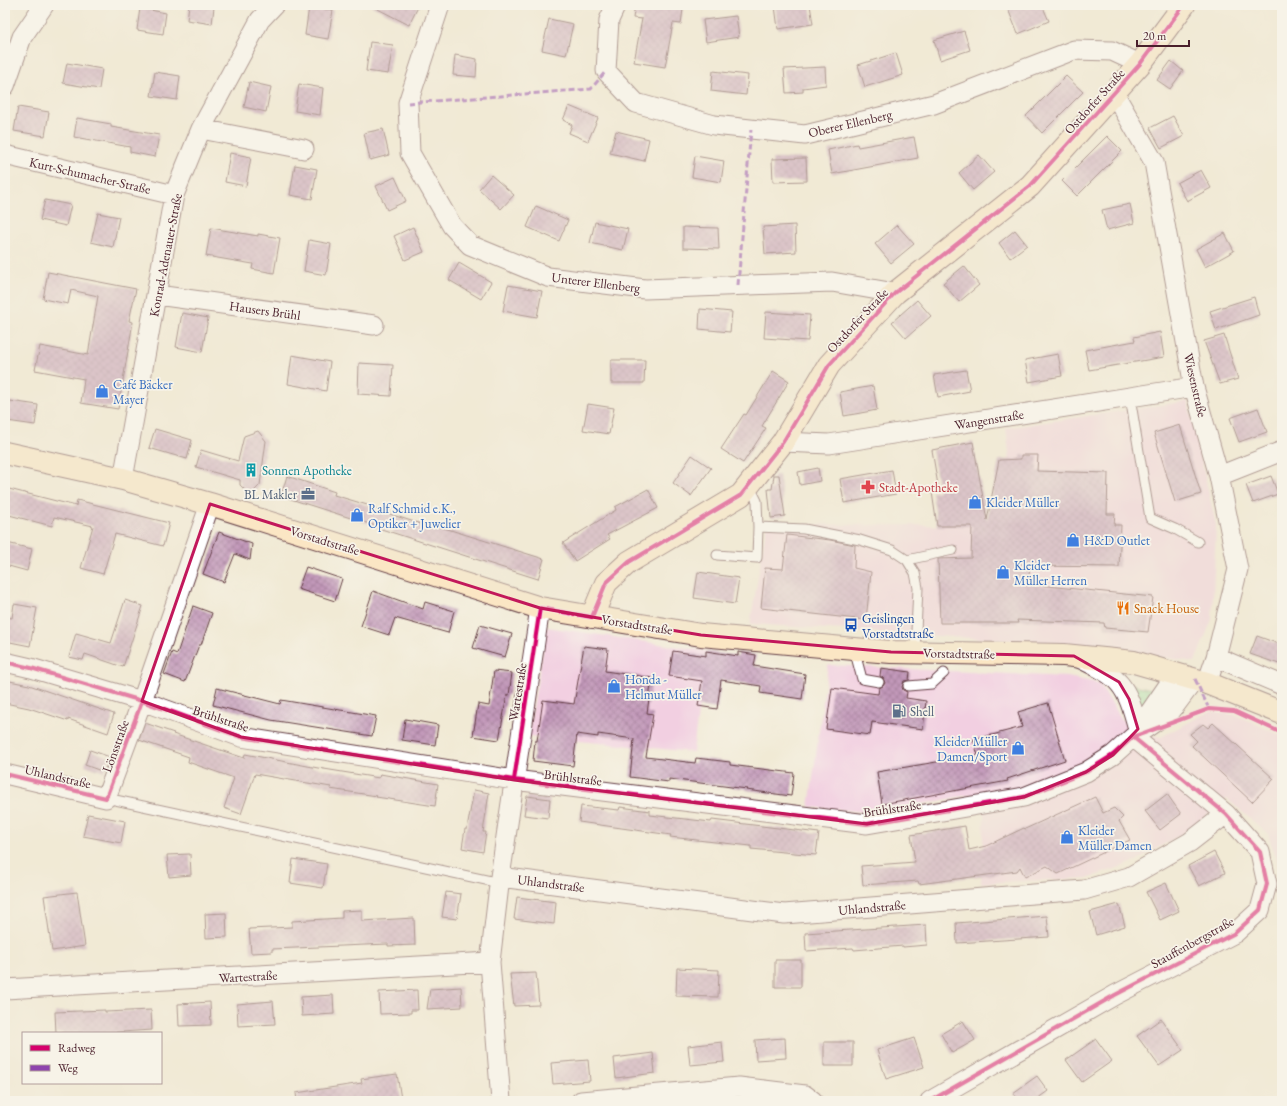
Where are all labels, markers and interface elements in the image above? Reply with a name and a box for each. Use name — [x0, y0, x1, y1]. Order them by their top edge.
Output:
scale bar — [1137, 22, 1189, 48]
text: 20 m — [1143, 28, 1167, 44]
street label: Ostdorfer Straße — [1060, 65, 1128, 138]
street label: Oberer Ellenberg — [807, 106, 894, 141]
street label: Kurt-Schumacher-Straße — [28, 153, 152, 198]
street label: Konrad-Adenauer-Straße — [145, 192, 186, 318]
street label: Unterer Ellenberg — [551, 269, 642, 296]
street label: Ostdorfer Straße — [823, 284, 892, 356]
street label: Hausers Brühl — [228, 297, 302, 324]
street label: Wiesenstraße — [1180, 351, 1211, 419]
place label: Café Bäcker Mayer — [113, 376, 173, 408]
shop icon: Café Bäcker Mayer — [94, 383, 110, 399]
street label: Wangenstraße — [953, 406, 1025, 433]
building icon: Sonnen Apotheke — [243, 462, 259, 478]
place label: Sonnen Apotheke — [262, 462, 352, 479]
pharmacy icon: Stadt-Apotheke — [860, 479, 876, 495]
place label: Stadt-Apotheke — [879, 479, 958, 496]
place label: BL Makler — [244, 486, 298, 503]
office icon: BL Makler — [300, 486, 316, 502]
shop icon: Kleider Müller — [967, 494, 983, 510]
place label: Kleider Müller — [986, 494, 1060, 511]
place label: Ralf Schmid e.K., Optiker + Juwelier — [368, 500, 462, 532]
shop icon: Ralf Schmid e.K., Optiker + Juwelier — [349, 507, 365, 523]
street label: Vorstadtstraße — [288, 522, 362, 559]
shop icon: H&D Outlet — [1065, 532, 1081, 548]
place label: H&D Outlet — [1084, 532, 1150, 549]
place label: Kleider Müller Herren — [1014, 557, 1087, 589]
shop icon: Kleider Müller Herren — [995, 564, 1011, 580]
restaurant icon: Snack House — [1115, 600, 1131, 616]
place label: Snack House — [1134, 600, 1199, 617]
street label: Vorstadtstraße — [600, 610, 674, 639]
place label: Geislingen Vorstadtstraße — [862, 610, 934, 642]
bus stop icon: Geislingen Vorstadtstraße — [843, 617, 859, 633]
street label: Vorstadtstraße — [923, 644, 995, 663]
street label: Wartestraße — [505, 662, 530, 722]
place label: Honda - Helmut Müller — [625, 671, 702, 703]
shop icon: Honda - Helmut Müller — [606, 678, 622, 694]
street label: Brühlstraße — [191, 701, 251, 736]
fuel station icon: Shell — [891, 703, 907, 719]
place label: Shell — [910, 703, 934, 720]
street label: Lönsstraße — [98, 718, 133, 775]
place label: Kleider Müller Damen/Sport — [934, 733, 1008, 765]
shop icon: Kleider Müller Damen/Sport — [1010, 740, 1026, 756]
street label: Uhlandstraße — [23, 761, 93, 792]
street label: Brühlstraße — [543, 766, 603, 789]
street label: Brühlstraße — [862, 796, 922, 821]
place label: Kleider Müller Damen — [1078, 822, 1152, 854]
shop icon: Kleider Müller Damen — [1059, 829, 1075, 845]
street label: Uhlandstraße — [516, 871, 585, 896]
street label: Uhlandstraße — [838, 896, 906, 919]
street label: Stauffenbergstraße — [1148, 913, 1237, 972]
street label: Wartestraße — [218, 966, 278, 987]
legend — [22, 1032, 162, 1084]
text: Radweg — [58, 1040, 96, 1056]
text: Weg — [58, 1060, 78, 1076]

